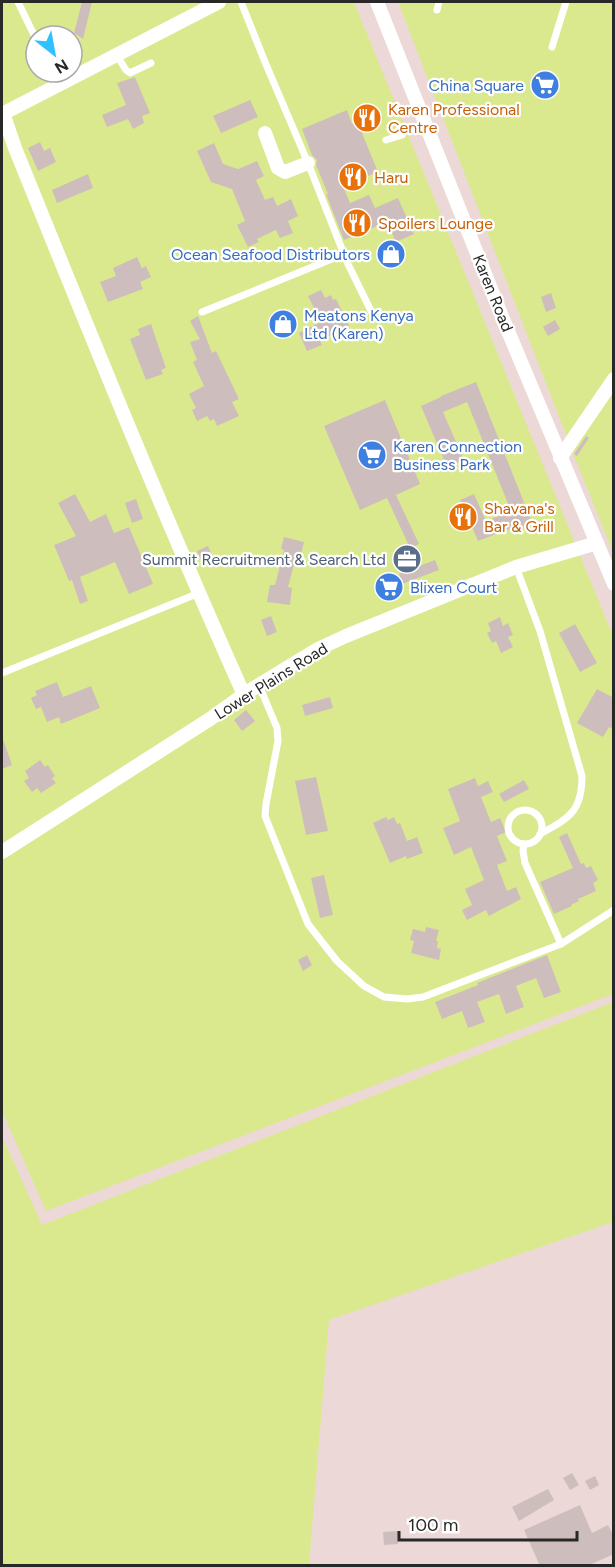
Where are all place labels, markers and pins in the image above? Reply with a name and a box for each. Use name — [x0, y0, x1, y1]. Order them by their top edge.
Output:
supermarket icon: China Square — [529, 69, 561, 101]
place label: China Square — [428, 76, 524, 95]
place label: Karen Professional Centre — [388, 100, 520, 137]
restaurant icon: Karen Professional Centre — [351, 102, 383, 134]
restaurant icon: Haru — [337, 161, 369, 193]
place label: Haru — [374, 168, 409, 187]
restaurant icon: Spoilers Lounge — [341, 207, 373, 239]
place label: Spoilers Lounge — [378, 214, 493, 233]
shop icon: Ocean Seafood Distributors — [375, 238, 407, 270]
place label: Ocean Seafood Distributors — [171, 245, 370, 264]
place label: Meatons Kenya Ltd (Karen) — [304, 306, 414, 343]
shop icon: Meatons Kenya Ltd (Karen) — [267, 308, 299, 340]
place label: Karen Connection Business Park — [393, 437, 522, 474]
supermarket icon: Karen Connection Business Park — [356, 439, 388, 471]
place label: Shavana's Bar & Grill — [484, 499, 555, 536]
restaurant icon: Shavana's Bar & Grill — [447, 501, 479, 533]
office icon: Summit Recruitment & Search Ltd — [391, 543, 423, 575]
place label: Summit Recruitment & Search Ltd — [142, 550, 386, 569]
supermarket icon: Blixen Court — [373, 571, 405, 603]
place label: Blixen Court — [410, 578, 497, 597]

